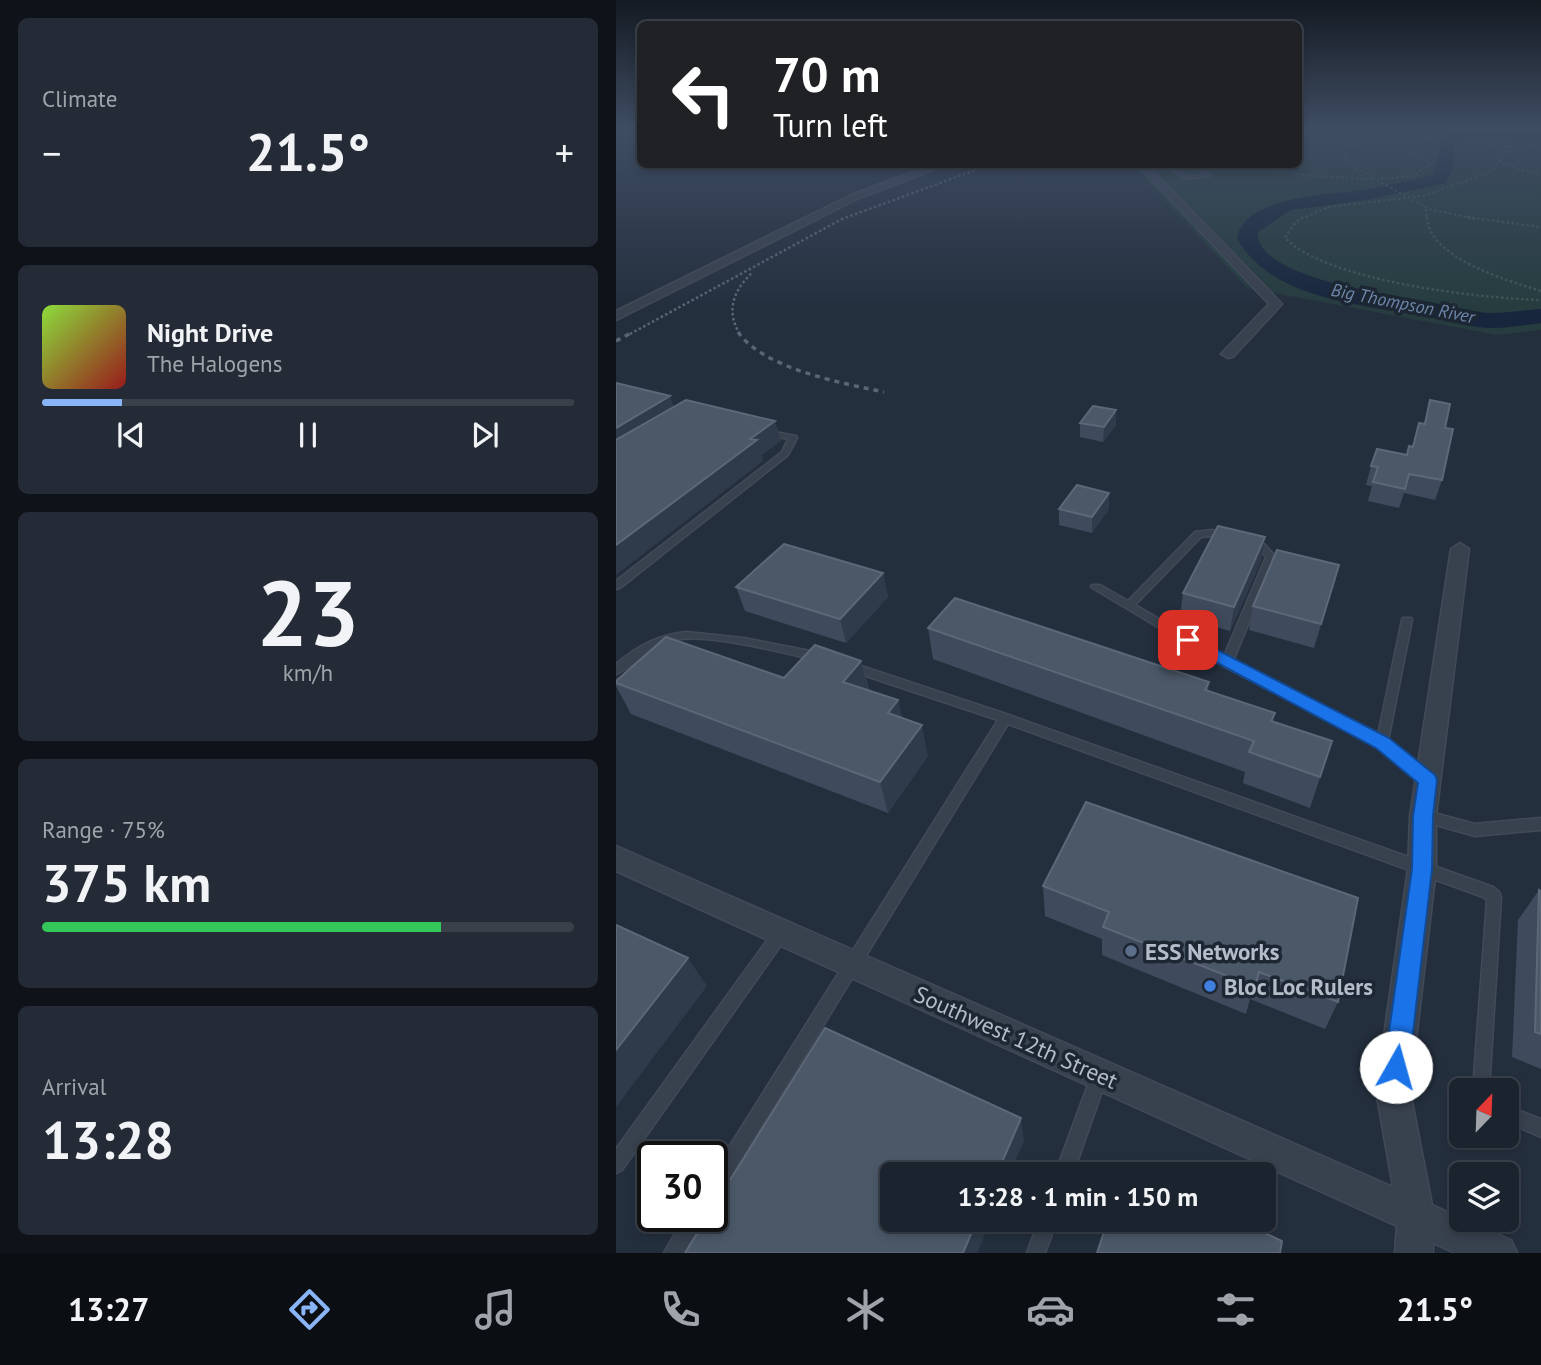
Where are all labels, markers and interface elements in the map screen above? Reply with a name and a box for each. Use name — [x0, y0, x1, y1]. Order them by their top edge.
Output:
text: 70 m — [773, 42, 880, 106]
icon: left — [658, 49, 749, 140]
text: Climate — [42, 84, 117, 113]
text: Turn left — [773, 104, 888, 146]
text: 21.5° — [246, 118, 370, 185]
text: − — [42, 128, 61, 177]
text: + — [555, 128, 574, 177]
water label: Big Thompson River — [1329, 278, 1478, 328]
text: Night Drive — [147, 316, 273, 349]
text: The Halogens — [147, 349, 282, 378]
icon: previous — [112, 416, 150, 454]
icon: pause — [289, 416, 327, 454]
icon: next — [466, 416, 504, 454]
text: 23 — [256, 553, 360, 671]
pin — [1158, 610, 1218, 670]
icon: arrive — [1169, 621, 1207, 659]
text: km/h — [283, 658, 333, 687]
text: Range · 75% — [42, 815, 165, 844]
text: 375 km — [42, 849, 211, 916]
place label: ESS Networks — [1145, 937, 1280, 966]
marker: ESS Networks — [1123, 943, 1139, 959]
place label: Bloc Loc Rulers — [1224, 972, 1373, 1001]
marker: Bloc Loc Rulers — [1202, 978, 1218, 994]
street label: Southwest 12th Street — [910, 979, 1122, 1095]
position arrow — [1359, 1030, 1433, 1104]
text: Arrival — [42, 1072, 106, 1101]
north arrow — [1449, 1078, 1519, 1148]
map controls — [1449, 1078, 1519, 1232]
text: 13:28 — [42, 1106, 174, 1173]
speed limit sign: 30 — [637, 1141, 728, 1232]
button: layers — [1449, 1162, 1519, 1232]
text: 13:28 · 1 min · 150 m — [958, 1180, 1198, 1213]
icon: directions — [285, 1285, 334, 1334]
icon: music — [471, 1285, 520, 1334]
icon: phone — [656, 1285, 705, 1334]
icon: climate — [841, 1285, 890, 1334]
icon: car — [1026, 1285, 1075, 1334]
icon: filters — [1211, 1285, 1260, 1334]
text: 13:27 — [68, 1288, 149, 1330]
text: 21.5° — [1397, 1288, 1473, 1330]

